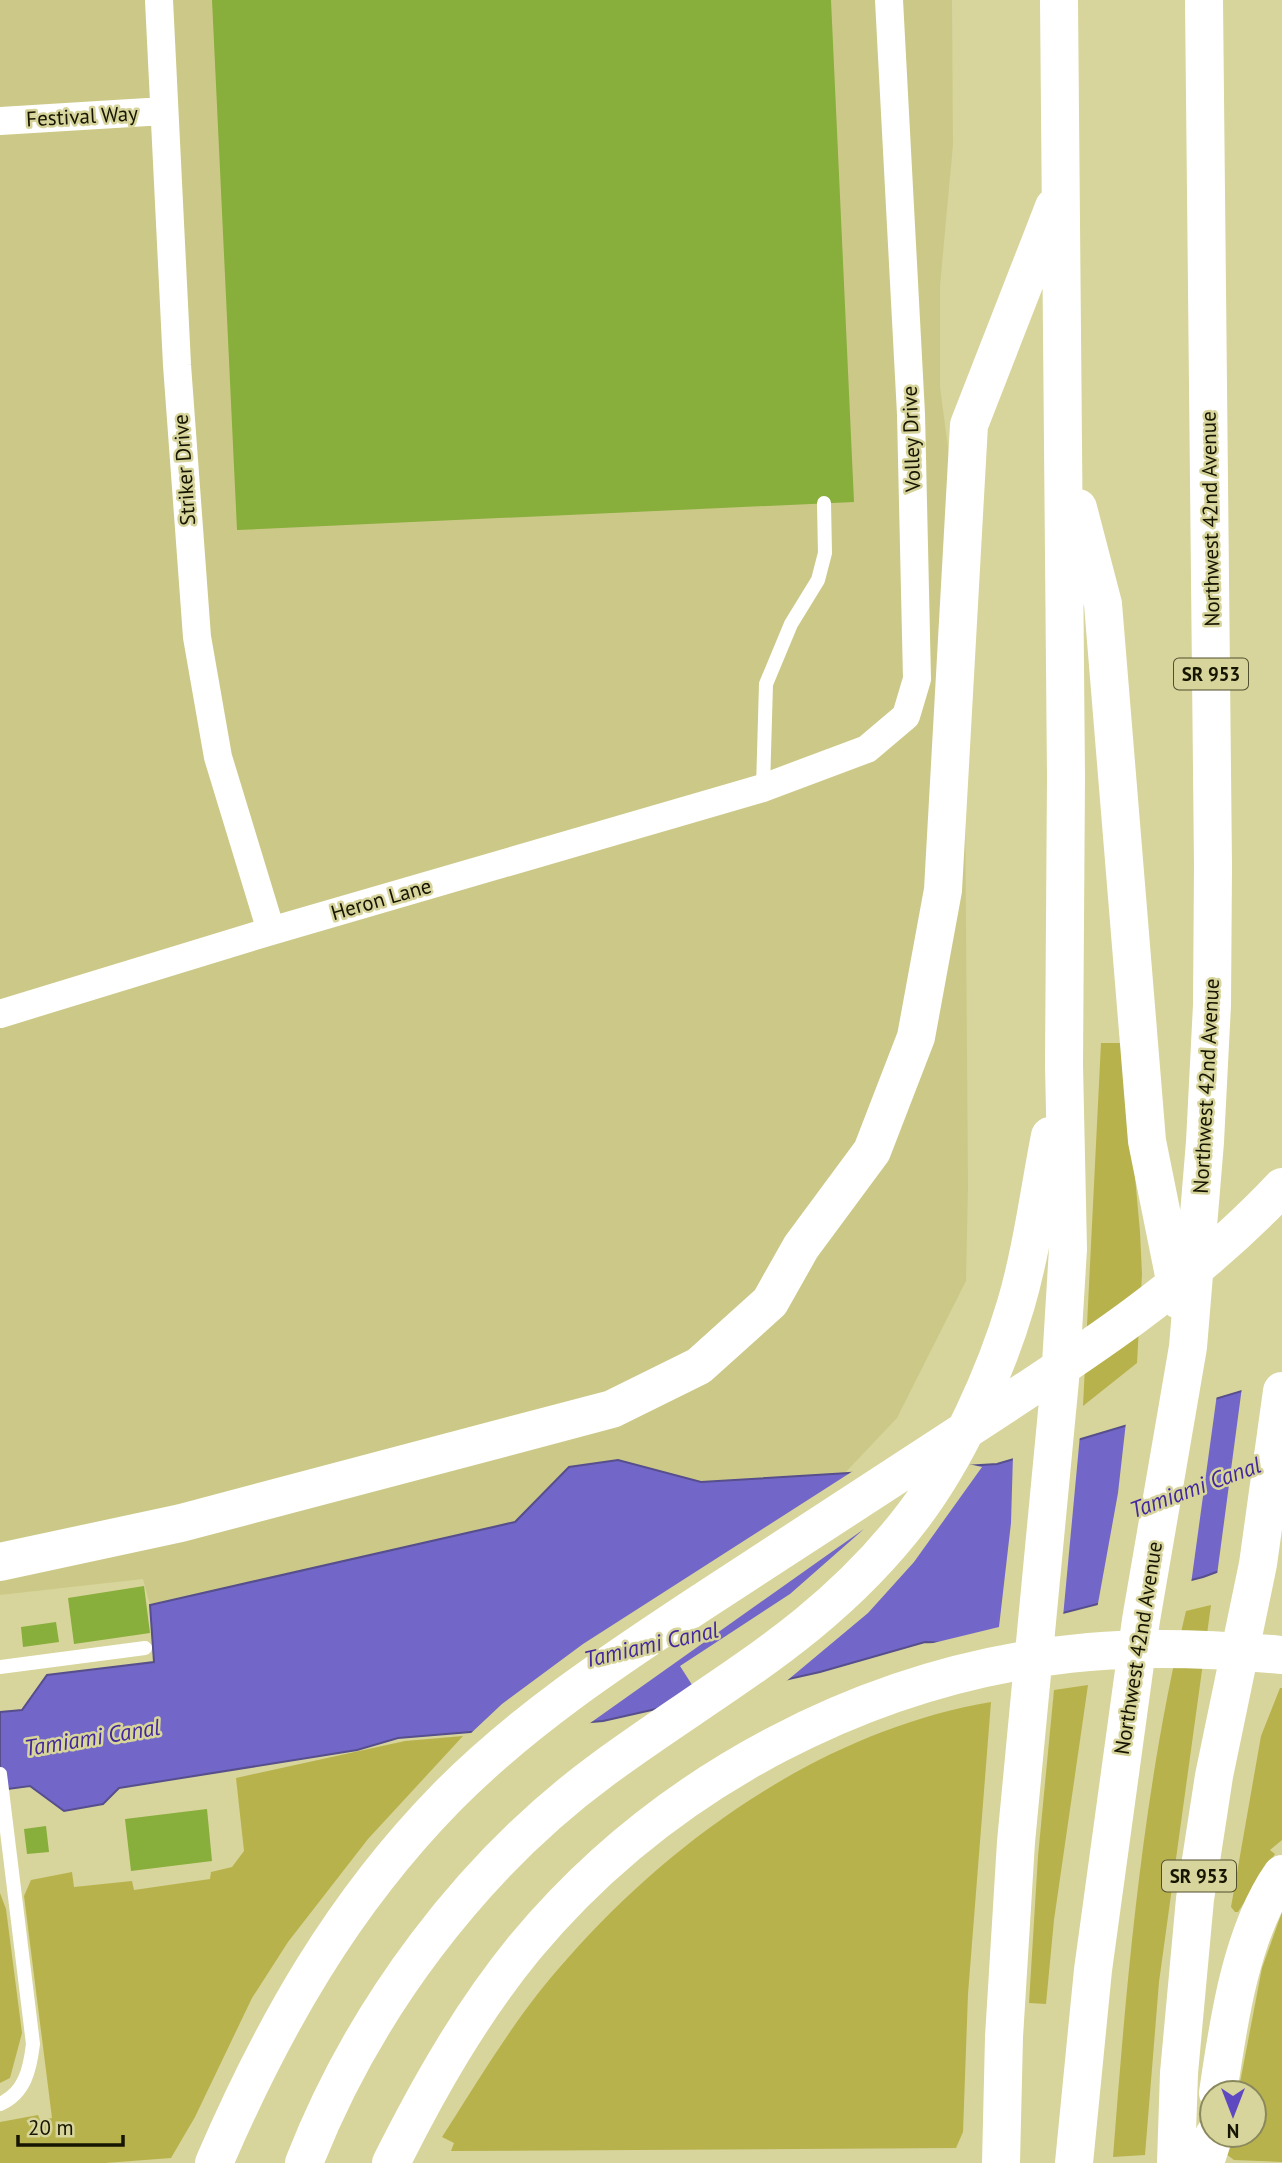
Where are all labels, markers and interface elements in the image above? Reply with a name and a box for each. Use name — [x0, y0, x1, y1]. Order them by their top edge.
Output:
street label: Festival Way — [26, 100, 139, 132]
street label: Volley Drive — [896, 385, 926, 494]
street label: Northwest 42nd Avenue — [1195, 411, 1225, 627]
street label: Striker Drive — [167, 414, 201, 526]
road number: SR 953 — [1174, 659, 1248, 690]
street label: Heron Lane — [328, 872, 434, 926]
street label: Northwest 42nd Avenue — [1187, 978, 1225, 1194]
water label: Tamiami Canal — [1125, 1450, 1265, 1524]
street label: Northwest 42nd Avenue — [1108, 1540, 1168, 1756]
water label: Tamiami Canal — [581, 1614, 721, 1674]
water label: Tamiami Canal — [22, 1712, 162, 1762]
road number: SR 953 — [1162, 1860, 1236, 1892]
north arrow — [1198, 2079, 1268, 2149]
scale bar — [18, 2104, 122, 2148]
text: 20 m — [28, 2114, 74, 2141]
text: N — [1227, 2119, 1239, 2143]

